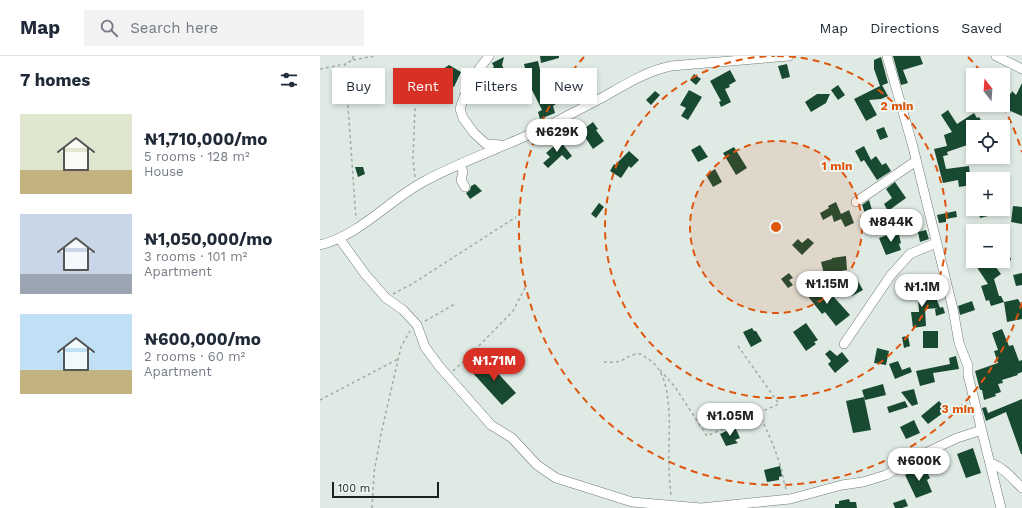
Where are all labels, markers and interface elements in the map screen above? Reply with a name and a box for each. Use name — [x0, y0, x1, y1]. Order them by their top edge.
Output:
search box — [84, 10, 364, 46]
text: Map — [20, 16, 60, 39]
icon: search — [98, 17, 120, 39]
text: Search here — [130, 19, 218, 37]
text: Map — [820, 20, 848, 36]
text: Directions — [870, 20, 939, 36]
text: Saved — [961, 20, 1002, 36]
chip: Buy — [332, 68, 385, 104]
chip: Rent — [393, 68, 453, 104]
chip: Filters — [461, 68, 532, 104]
chip: New — [540, 68, 597, 104]
north arrow — [966, 68, 1010, 112]
map controls — [966, 68, 1010, 268]
icon: filters — [278, 69, 300, 91]
text: 7 homes — [20, 70, 90, 90]
text: 2 min — [881, 99, 913, 113]
pin: ₦629K — [529, 119, 585, 153]
button: locate — [966, 120, 1010, 164]
text: ₦629K — [535, 124, 579, 139]
text: ₦1,710,000/mo — [144, 129, 268, 149]
icon: home — [52, 130, 100, 178]
text: 5 rooms · 128 m² — [144, 149, 250, 164]
text: 1 min — [822, 159, 852, 173]
text: House — [144, 164, 184, 179]
button: + — [966, 172, 1010, 216]
pin: ₦844K — [863, 209, 919, 243]
text: ₦844K — [869, 214, 913, 229]
centre of rings — [769, 220, 783, 234]
button: − — [966, 224, 1010, 268]
text: ₦1,050,000/mo — [144, 229, 272, 249]
icon: home — [52, 230, 100, 278]
text: 3 rooms · 101 m² — [144, 249, 247, 264]
text: Apartment — [144, 264, 212, 279]
pin: ₦1.15M — [794, 271, 860, 305]
pin: ₦1.1M — [894, 274, 950, 308]
text: ₦1.15M — [805, 276, 849, 291]
text: ₦1.1M — [904, 279, 940, 294]
text: ₦600,000/mo — [144, 329, 261, 349]
icon: home — [52, 330, 100, 378]
pin: ₦1.71M — [461, 348, 527, 382]
text: 2 rooms · 60 m² — [144, 349, 245, 364]
text: ₦1.71M — [472, 353, 516, 368]
text: Apartment — [144, 364, 212, 379]
text: 3 min — [942, 402, 974, 416]
pin: ₦1.05M — [697, 403, 763, 437]
text: ₦1.05M — [706, 408, 754, 423]
pin: ₦600K — [891, 448, 947, 482]
text: ₦600K — [897, 453, 941, 468]
scale bar — [332, 480, 439, 499]
text: 100 m — [338, 482, 370, 495]

